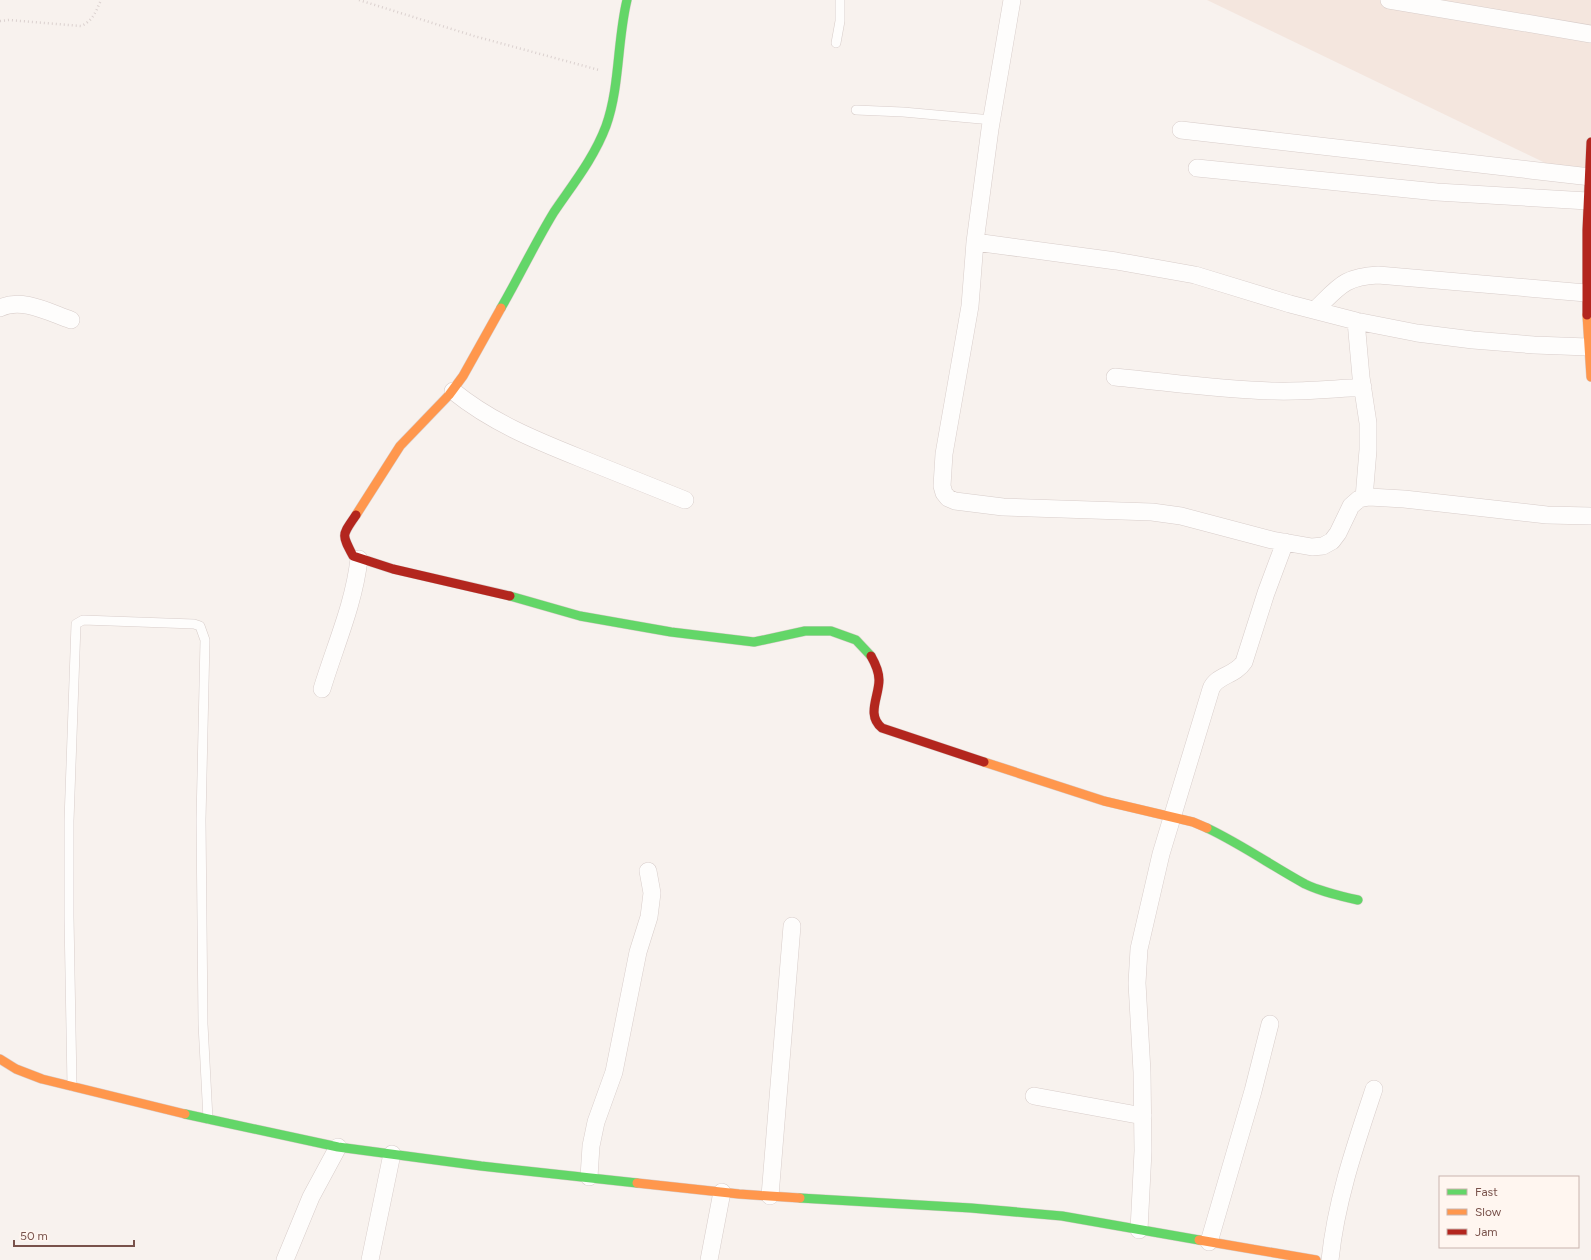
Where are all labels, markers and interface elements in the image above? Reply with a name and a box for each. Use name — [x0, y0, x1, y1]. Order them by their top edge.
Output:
legend — [1439, 1176, 1579, 1248]
text: Fast — [1475, 1185, 1498, 1199]
text: Slow — [1475, 1205, 1502, 1219]
scale bar — [14, 1222, 134, 1248]
text: Jam — [1475, 1225, 1498, 1239]
text: 50 m — [20, 1229, 48, 1243]

